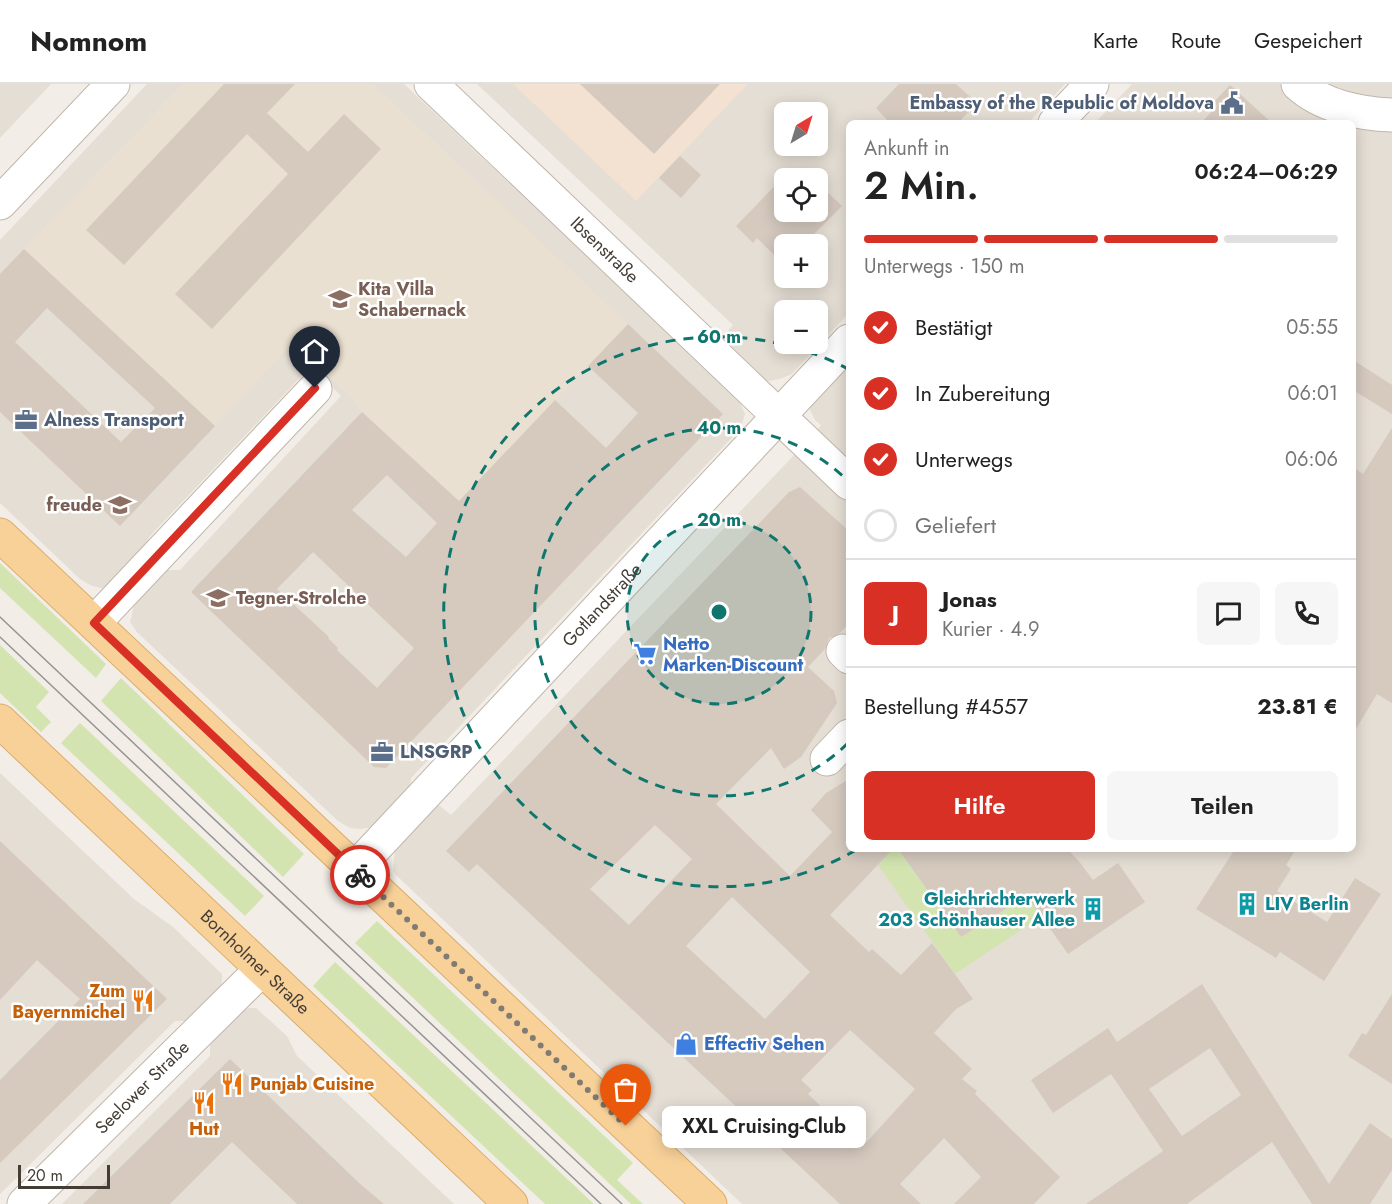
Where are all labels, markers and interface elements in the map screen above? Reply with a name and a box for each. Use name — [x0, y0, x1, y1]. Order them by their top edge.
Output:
text: Nomnom — [30, 21, 147, 62]
text: Karte — [1093, 26, 1138, 56]
text: Route — [1171, 26, 1221, 56]
text: Gespeichert — [1254, 26, 1362, 56]
place label: Embassy of the Republic of Moldova — [910, 90, 1214, 116]
public building icon: Embassy of the Republic of Moldova — [1219, 90, 1245, 116]
north arrow — [774, 102, 828, 156]
map controls — [774, 102, 828, 354]
text: Ankunft in — [864, 134, 950, 163]
text: 06:24–06:29 — [1194, 155, 1338, 187]
text: 2 Min. — [864, 157, 979, 214]
button: locate — [774, 168, 828, 222]
street label: Ibsenstraße — [564, 210, 645, 289]
button: + — [774, 234, 828, 288]
text: Unterwegs · 150 m — [864, 252, 1025, 281]
place label: Kita Villa Schabernack — [358, 276, 467, 323]
school or university icon: Kita Villa Schabernack — [327, 286, 353, 312]
button: − — [774, 300, 828, 354]
icon: check — [864, 311, 897, 344]
text: Bestätigt — [915, 311, 992, 343]
text: 05:55 — [1286, 313, 1338, 342]
text: 60 m — [697, 324, 741, 350]
pin — [289, 326, 340, 388]
icon: home — [298, 335, 331, 368]
icon: check — [864, 377, 897, 410]
text: In Zubereitung — [915, 377, 1050, 409]
text: 06:01 — [1287, 379, 1338, 408]
office icon: Alness Transport — [13, 407, 39, 433]
place label: Alness Transport — [43, 407, 184, 433]
text: 40 m — [697, 415, 741, 441]
icon: check — [864, 443, 897, 476]
text: Unterwegs — [915, 443, 1013, 475]
text: 06:06 — [1285, 445, 1338, 474]
place label: freude — [47, 492, 102, 518]
school or university icon: freude — [107, 492, 133, 518]
text: 20 m — [697, 507, 741, 533]
text: Geliefert — [915, 509, 996, 541]
street label: Gotlandstraße — [556, 557, 648, 653]
button: chat — [1197, 582, 1260, 645]
button: phone — [1275, 582, 1338, 645]
text: Jonas — [942, 583, 997, 615]
school or university icon: Tegner-Strolche — [205, 585, 231, 611]
place label: Tegner-Strolche — [236, 585, 367, 611]
text: J — [892, 597, 899, 629]
centre of rings — [709, 602, 729, 622]
text: Kurier · 4.9 — [942, 615, 1040, 644]
place label: Netto Marken-Discount — [663, 631, 803, 678]
supermarket icon: Netto Marken-Discount — [632, 641, 658, 667]
text: Bestellung #4557 — [864, 690, 1028, 722]
text: 23.81 € — [1257, 690, 1338, 722]
office icon: LNSGRP — [369, 739, 395, 765]
place label: LNSGRP — [400, 739, 473, 765]
button: Hilfe — [864, 771, 1095, 840]
button: Teilen — [1107, 771, 1338, 840]
courier — [330, 845, 390, 905]
icon: bike — [344, 859, 377, 892]
place label: Gleichrichterwerk 203 Schönhauser Allee — [878, 886, 1076, 933]
building icon: LIV Berlin — [1234, 891, 1260, 917]
place label: LIV Berlin — [1265, 891, 1349, 917]
building icon: Gleichrichterwerk 203 Schönhauser Allee — [1080, 896, 1106, 922]
street label: Bornholmer Straße — [194, 904, 316, 1020]
place label: Zum Bayernmichel — [12, 978, 125, 1025]
restaurant icon: Zum Bayernmichel — [130, 988, 156, 1014]
shop icon: Effectiv Sehen — [673, 1031, 699, 1057]
place label: Effectiv Sehen — [704, 1031, 825, 1057]
street label: Seelower Straße — [89, 1035, 195, 1140]
pin — [600, 1064, 651, 1126]
restaurant icon: Punjab Cuisine — [219, 1071, 245, 1097]
place label: Punjab Cuisine — [250, 1071, 374, 1097]
icon: bag — [609, 1073, 642, 1106]
restaurant icon: Hut — [191, 1090, 217, 1116]
callout: XXL Cruising-Club — [662, 1105, 866, 1147]
text: XXL Cruising-Club — [682, 1112, 846, 1141]
place label: Hut — [189, 1116, 219, 1142]
scale bar — [18, 1162, 110, 1190]
text: 20 m — [27, 1164, 63, 1187]

